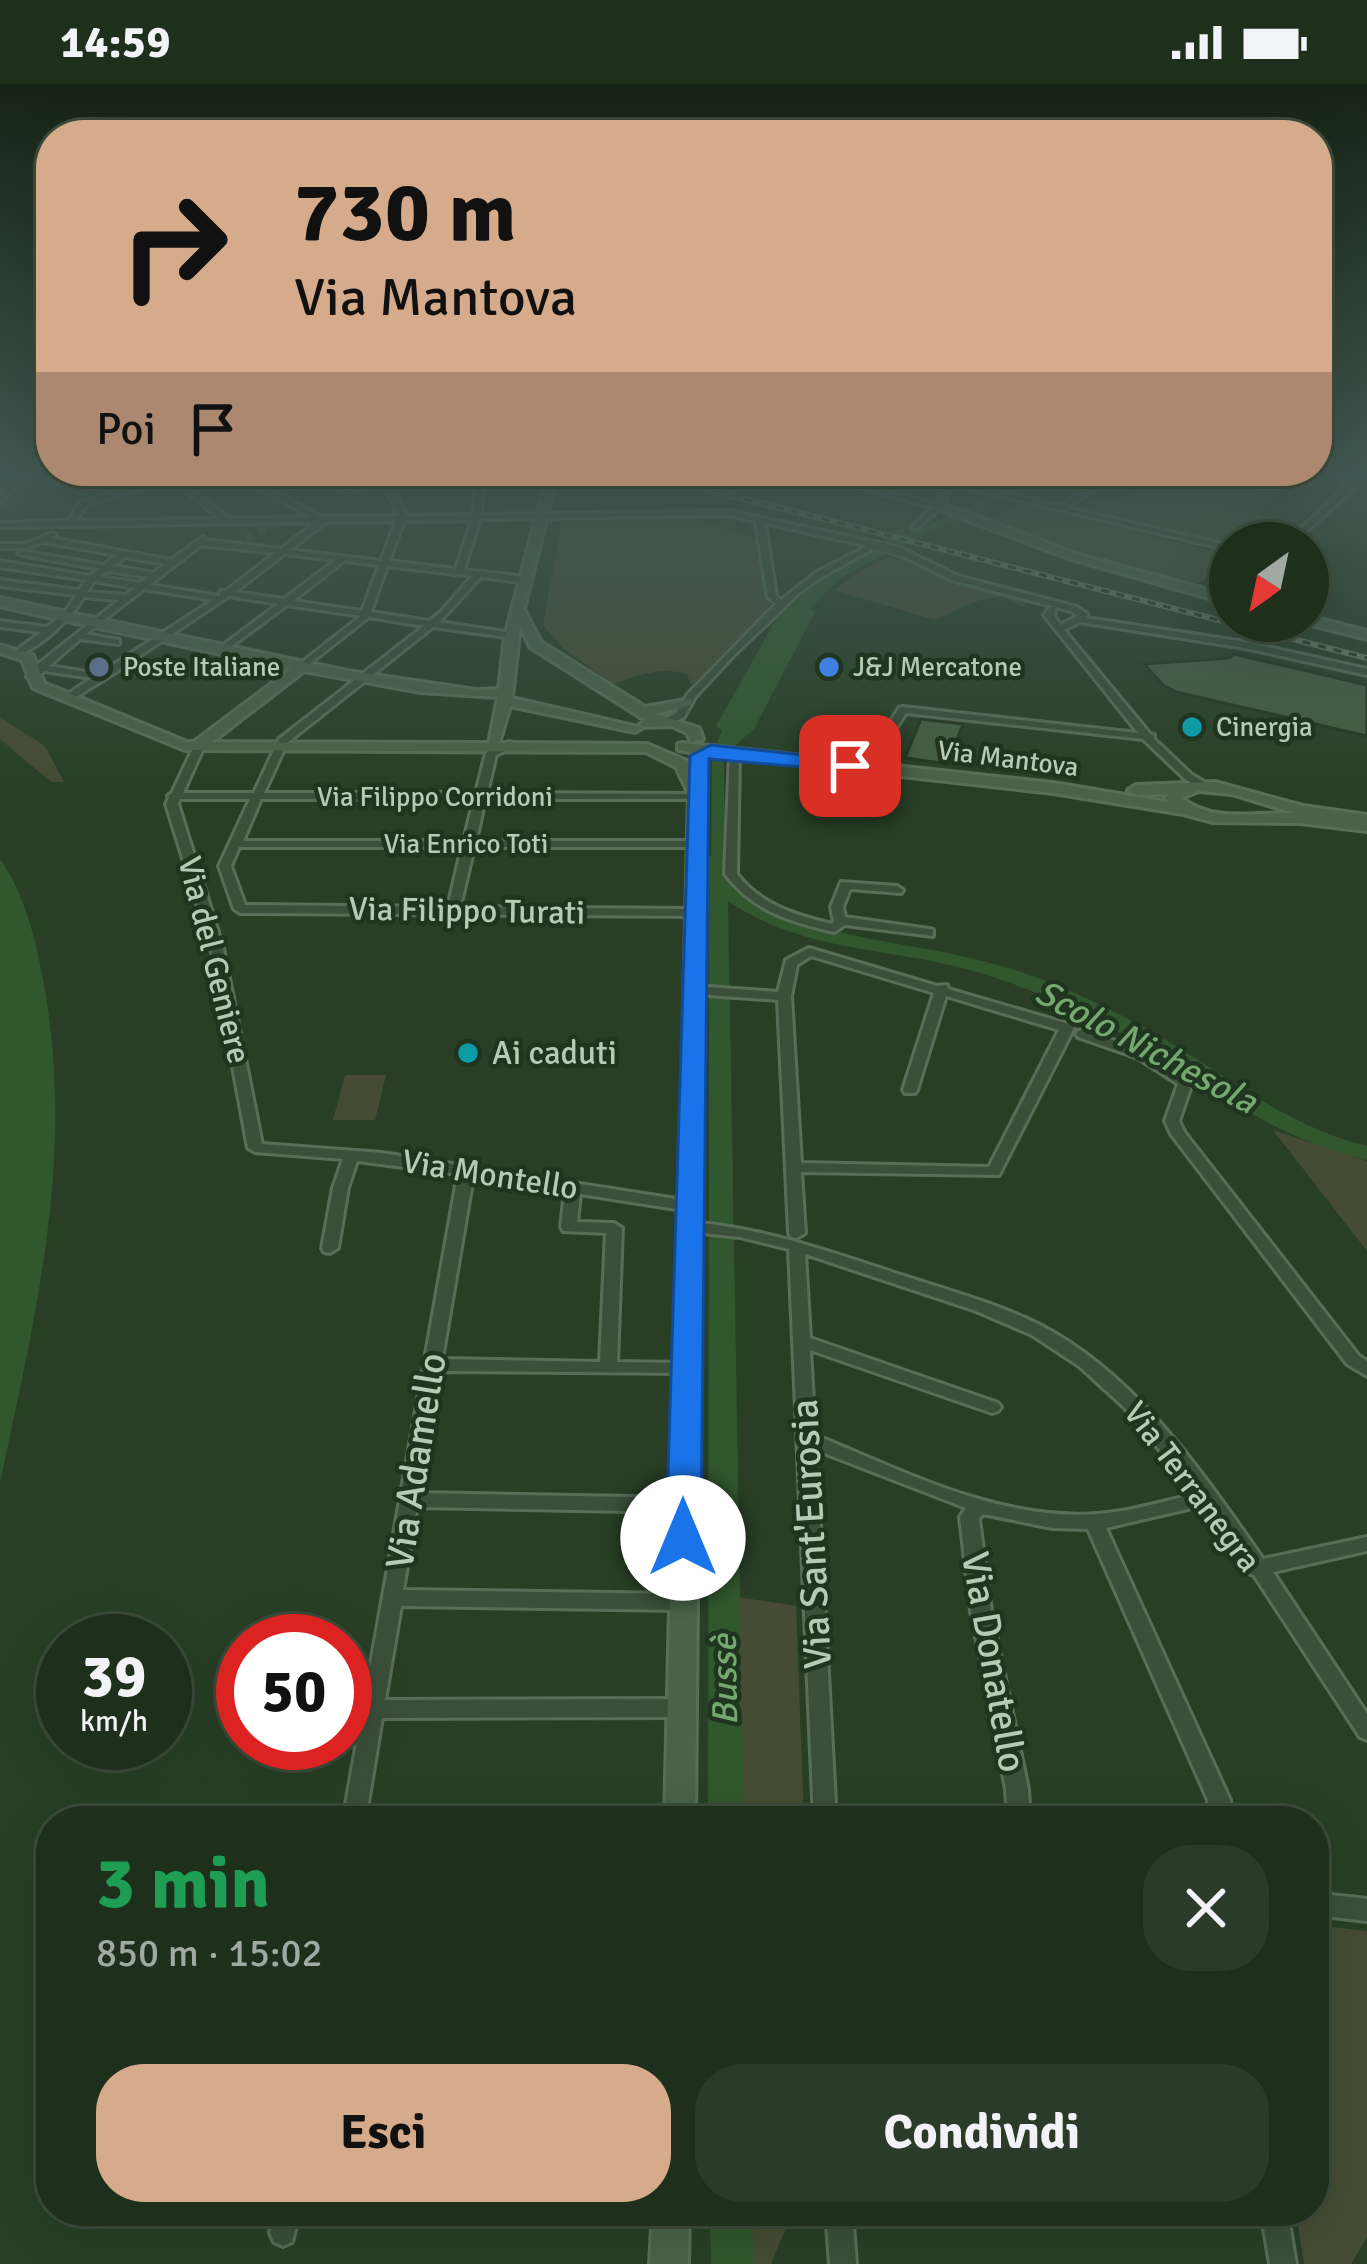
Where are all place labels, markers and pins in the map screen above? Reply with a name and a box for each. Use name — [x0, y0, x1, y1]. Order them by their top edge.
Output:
place label: Poste Italiane — [123, 651, 280, 684]
place label: J&J Mercatone — [853, 651, 1022, 684]
marker: Poste Italiane — [86, 654, 112, 680]
marker: J&J Mercatone — [816, 654, 842, 680]
place label: Cinergia — [1216, 711, 1313, 744]
marker: Cinergia — [1179, 714, 1205, 740]
pin — [799, 715, 901, 817]
place label: Ai caduti — [492, 1033, 617, 1074]
marker: Ai caduti — [455, 1040, 481, 1066]

